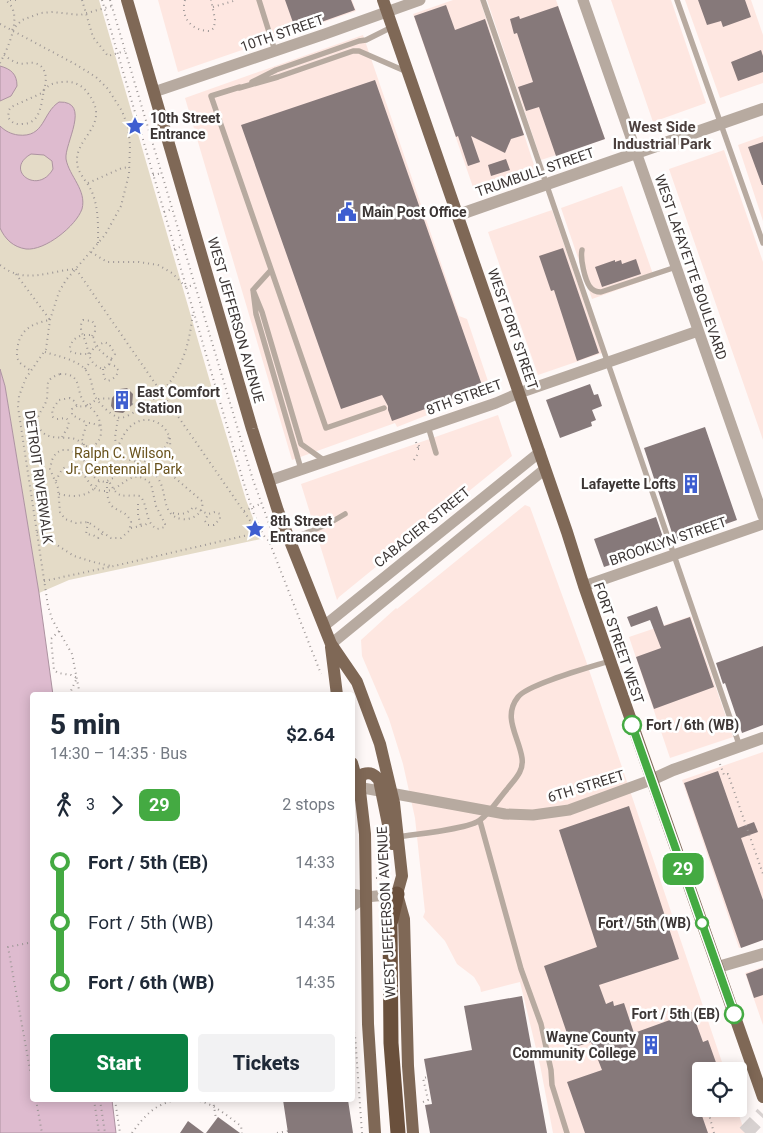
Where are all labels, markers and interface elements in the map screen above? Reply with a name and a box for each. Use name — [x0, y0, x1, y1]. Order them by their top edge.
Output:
street label: 10TH STREET — [238, 11, 326, 55]
place label: 10th Street Entrance — [150, 110, 221, 142]
place icon: 10th Street Entrance — [124, 115, 146, 137]
district label: West Side Industrial Park — [613, 118, 712, 153]
street label: TRUMBULL STREET — [474, 144, 597, 200]
street label: WEST LAFAYETTE BOULEVARD — [652, 172, 730, 362]
public building icon: Main Post Office — [336, 201, 358, 223]
place label: Main Post Office — [362, 204, 467, 220]
street label: WEST JEFFERSON AVENUE — [205, 235, 267, 405]
street label: WEST FORT STREET — [485, 266, 541, 392]
street label: 8TH STREET — [424, 376, 505, 418]
place label: East Comfort Station — [137, 384, 220, 416]
building icon: East Comfort Station — [111, 389, 133, 411]
street label: DETROIT RIVERWALK — [22, 409, 56, 545]
park label: Ralph C. Wilson, Jr. Centennial Park — [66, 445, 183, 477]
building icon: Lafayette Lofts — [680, 473, 702, 495]
place label: Lafayette Lofts — [581, 476, 676, 492]
street label: CABACIER STREET — [371, 483, 474, 571]
place label: 8th Street Entrance — [270, 513, 333, 545]
street label: BROOKLYN STREET — [607, 513, 729, 569]
place icon: 8th Street Entrance — [244, 518, 266, 540]
street label: FORT STREET WEST — [591, 580, 647, 706]
text: 5 min — [50, 708, 121, 741]
marker: Fort / 6th (WB) — [622, 715, 642, 735]
place label: Fort / 6th (WB) — [646, 717, 739, 734]
text: $2.64 — [286, 723, 335, 746]
text: 14:30 – 14:35 · Bus — [50, 744, 187, 763]
street label: 6TH STREET — [546, 767, 627, 805]
icon: walk — [50, 791, 78, 819]
icon: forward — [103, 791, 131, 819]
text: 29 — [149, 794, 170, 815]
text: 3 — [86, 795, 95, 814]
text: 2 stops — [282, 795, 335, 814]
street label: WEST JEFFERSON AVENUE — [374, 826, 398, 998]
text: Fort / 5th (EB) — [88, 851, 208, 874]
text: 14:33 — [295, 853, 335, 872]
line badge: 29 — [660, 853, 706, 885]
text: 29 — [673, 858, 693, 879]
text: Fort / 5th (WB) — [88, 911, 214, 934]
text: 14:34 — [295, 913, 335, 932]
place label: Fort / 5th (WB) — [598, 915, 691, 932]
marker: Fort / 5th (WB) — [695, 916, 709, 930]
text: Fort / 6th (WB) — [88, 971, 214, 994]
text: 14:35 — [295, 973, 335, 992]
marker: Fort / 5th (EB) — [724, 1004, 744, 1024]
place label: Fort / 5th (EB) — [631, 1006, 720, 1023]
place label: Wayne County Community College — [512, 1029, 637, 1061]
button: Start — [50, 1034, 188, 1092]
button: Tickets — [198, 1034, 335, 1092]
building icon: Wayne County Community College — [640, 1034, 662, 1056]
map controls — [692, 1062, 747, 1117]
button: locate — [692, 1062, 747, 1117]

